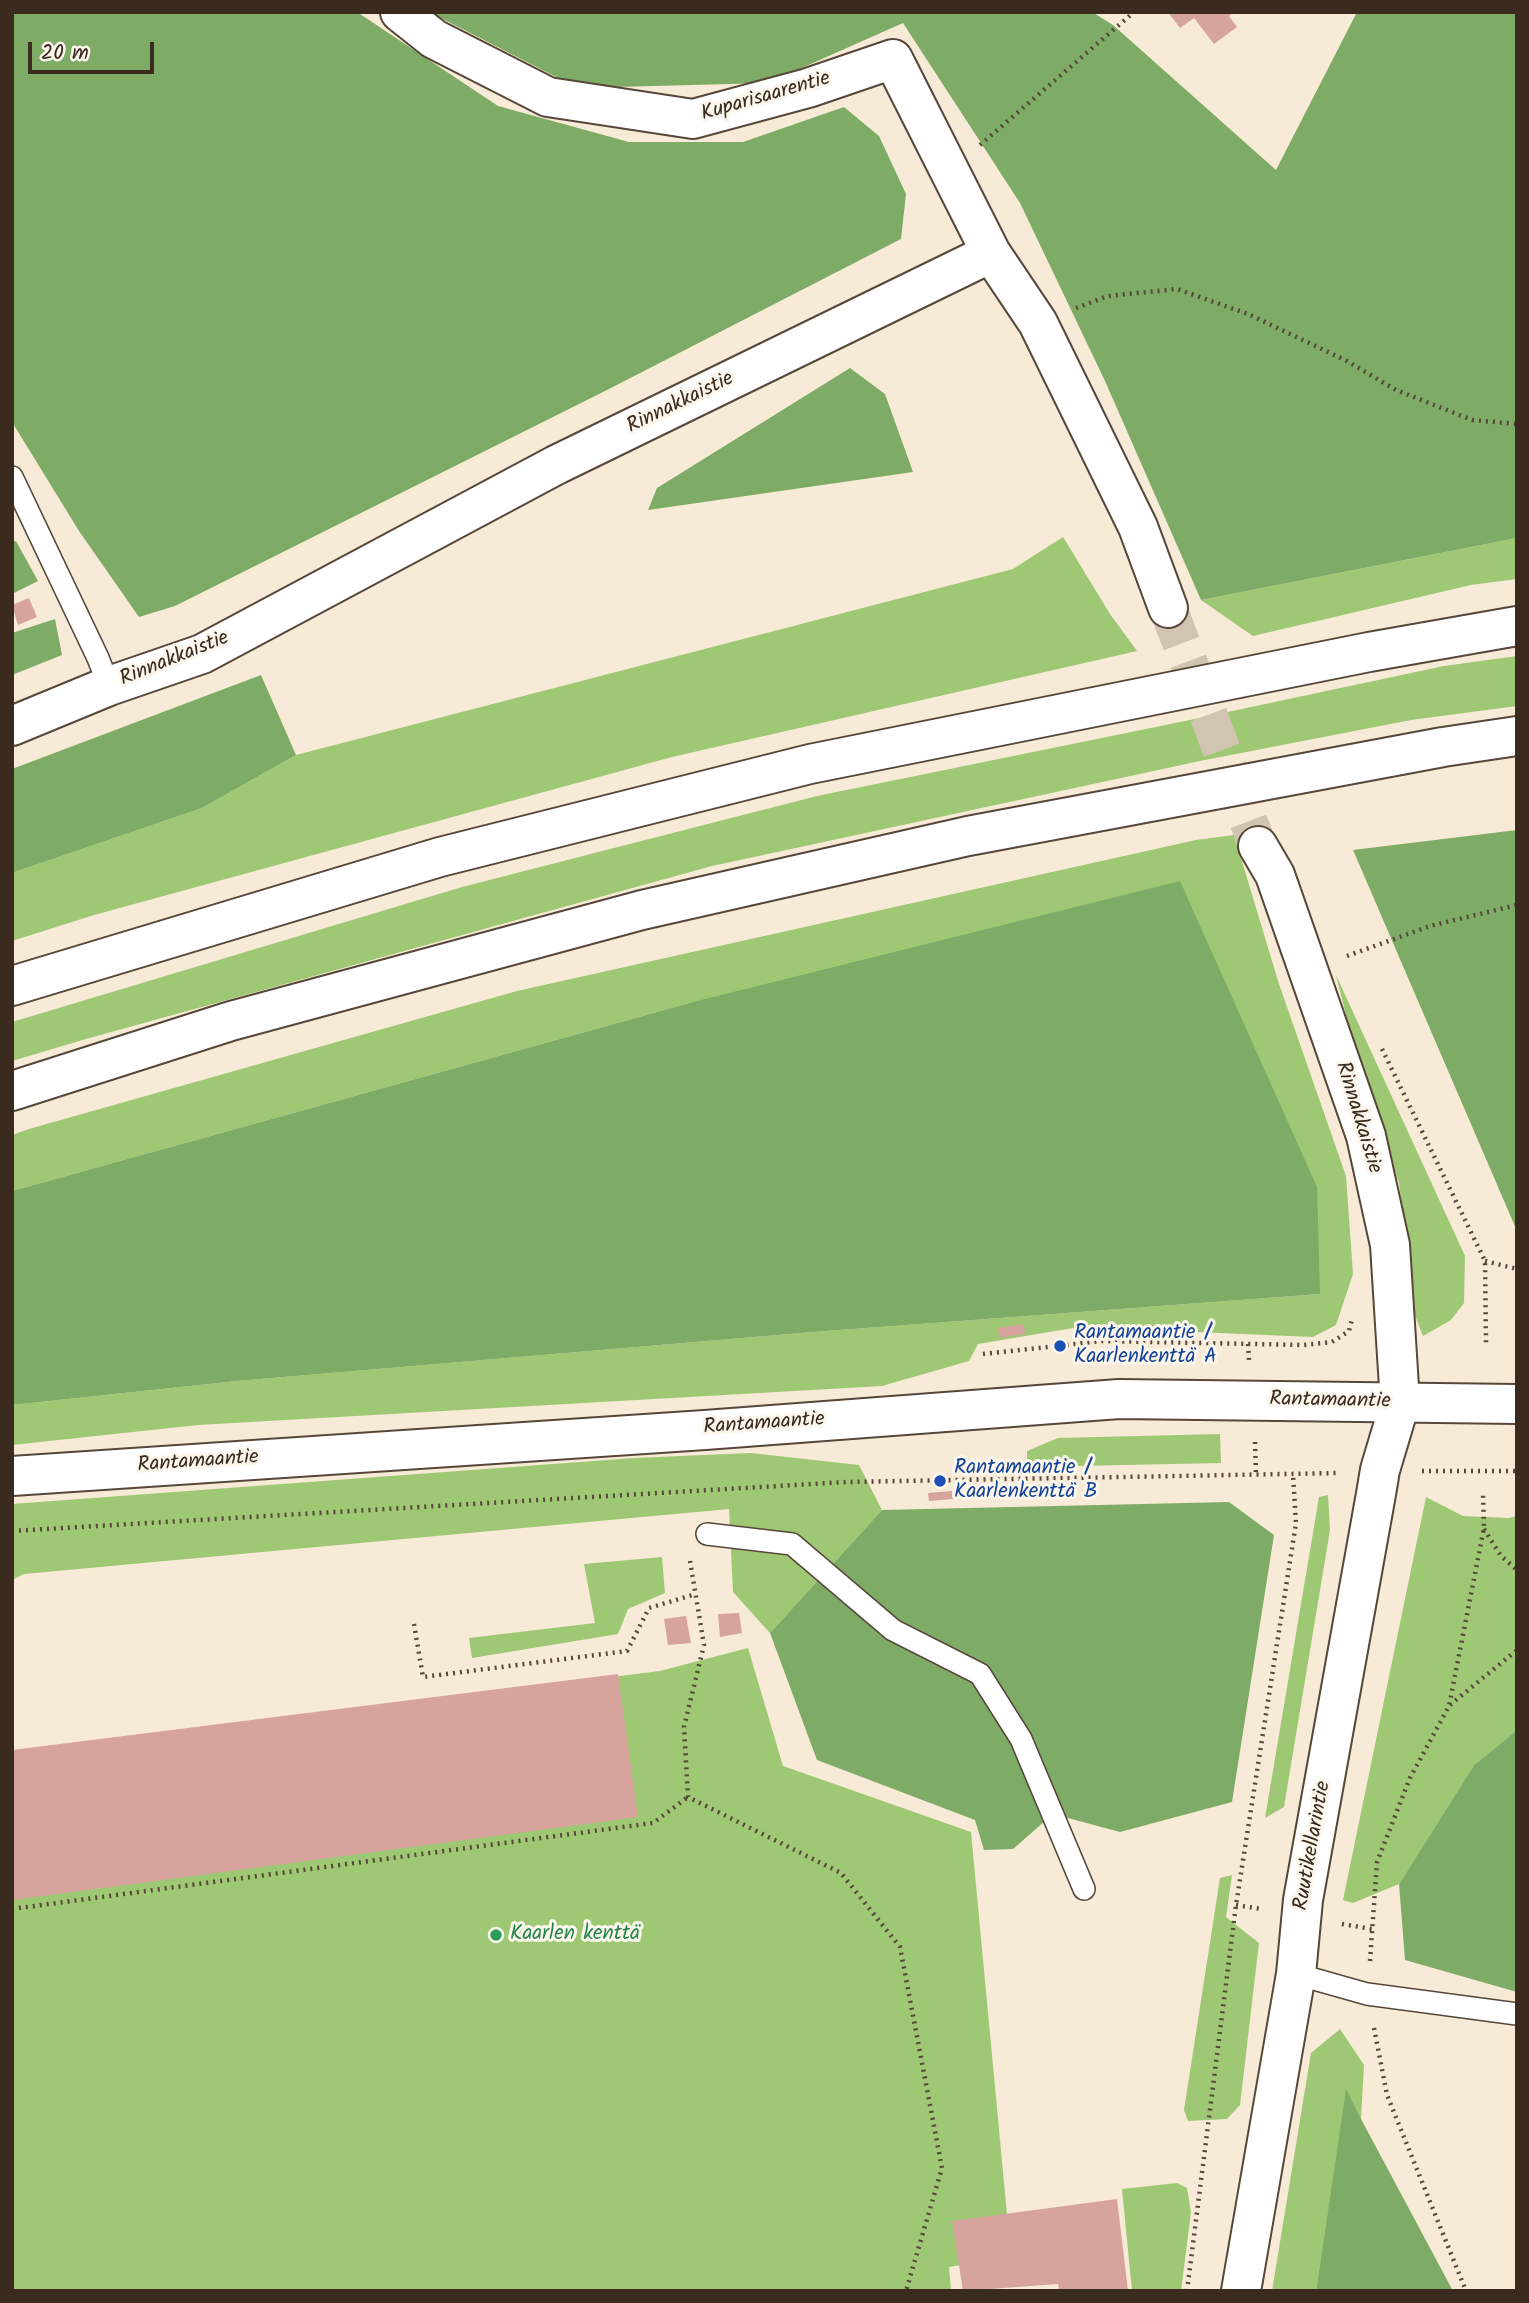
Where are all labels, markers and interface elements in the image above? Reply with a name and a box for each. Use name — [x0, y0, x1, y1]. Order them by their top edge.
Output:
scale bar — [32, 28, 158, 72]
text: 20 m — [41, 37, 89, 70]
street label: Kuparisaarentie — [699, 68, 833, 128]
street label: Rinnakkaistie — [624, 367, 738, 441]
street label: Rinnakkaistie — [117, 627, 233, 693]
street label: Rinnakkaistie — [1328, 1059, 1386, 1177]
place label: Rantamaantie / Kaarlenkenttä A — [1074, 1321, 1217, 1371]
marker: Rantamaantie / Kaarlenkenttä A — [1052, 1338, 1068, 1354]
street label: Rantamaantie — [1269, 1388, 1391, 1416]
street label: Rantamaantie — [703, 1408, 825, 1442]
street label: Rantamaantie — [137, 1446, 259, 1480]
place label: Rantamaantie / Kaarlenkenttä B — [954, 1456, 1097, 1506]
marker: Rantamaantie / Kaarlenkenttä B — [932, 1473, 948, 1489]
street label: Ruutikellarintie — [1290, 1779, 1338, 1913]
place label: Kaarlen kenttä — [510, 1922, 640, 1948]
marker: Kaarlen kenttä — [488, 1927, 504, 1943]

